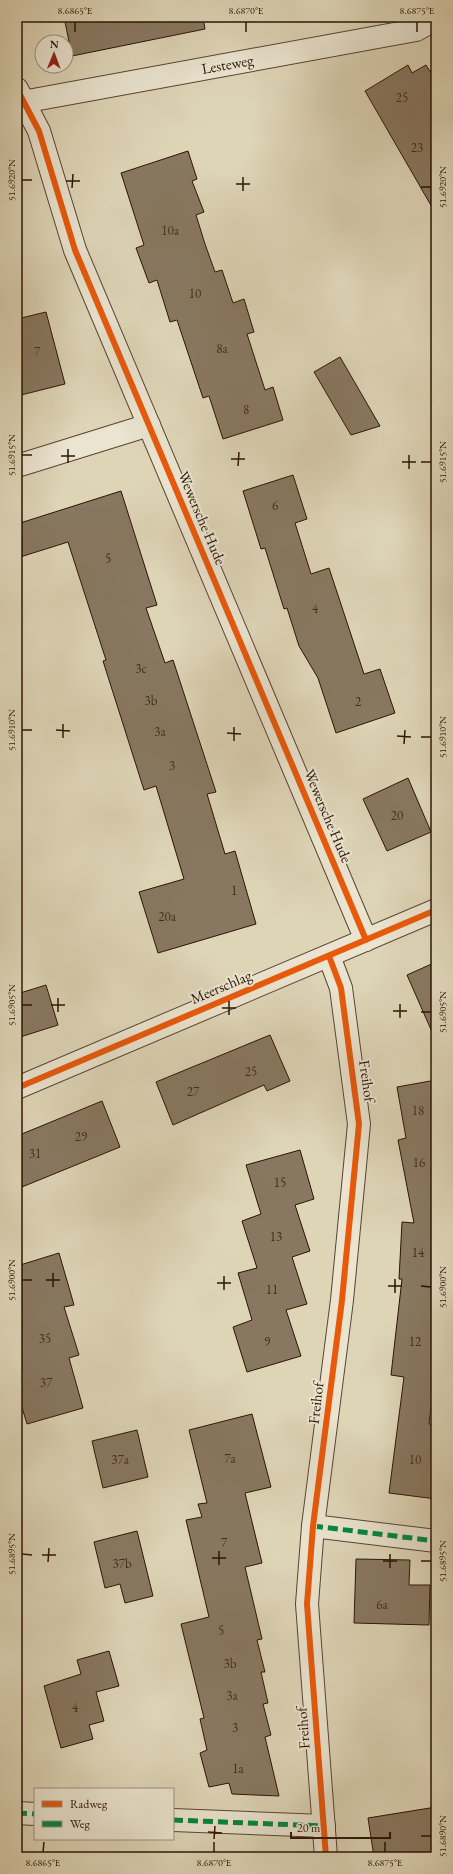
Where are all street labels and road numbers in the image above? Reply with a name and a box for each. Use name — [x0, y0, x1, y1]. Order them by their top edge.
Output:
street label: Lesteweg — [200, 50, 255, 78]
street label: Wewersche Hude — [174, 468, 231, 568]
street label: Wewersche Hude — [300, 766, 357, 866]
street label: Meerschlag — [187, 965, 255, 1008]
street label: Freihof — [355, 1059, 380, 1105]
street label: Freihof — [304, 1379, 328, 1425]
street label: Freihof — [291, 1704, 313, 1750]

